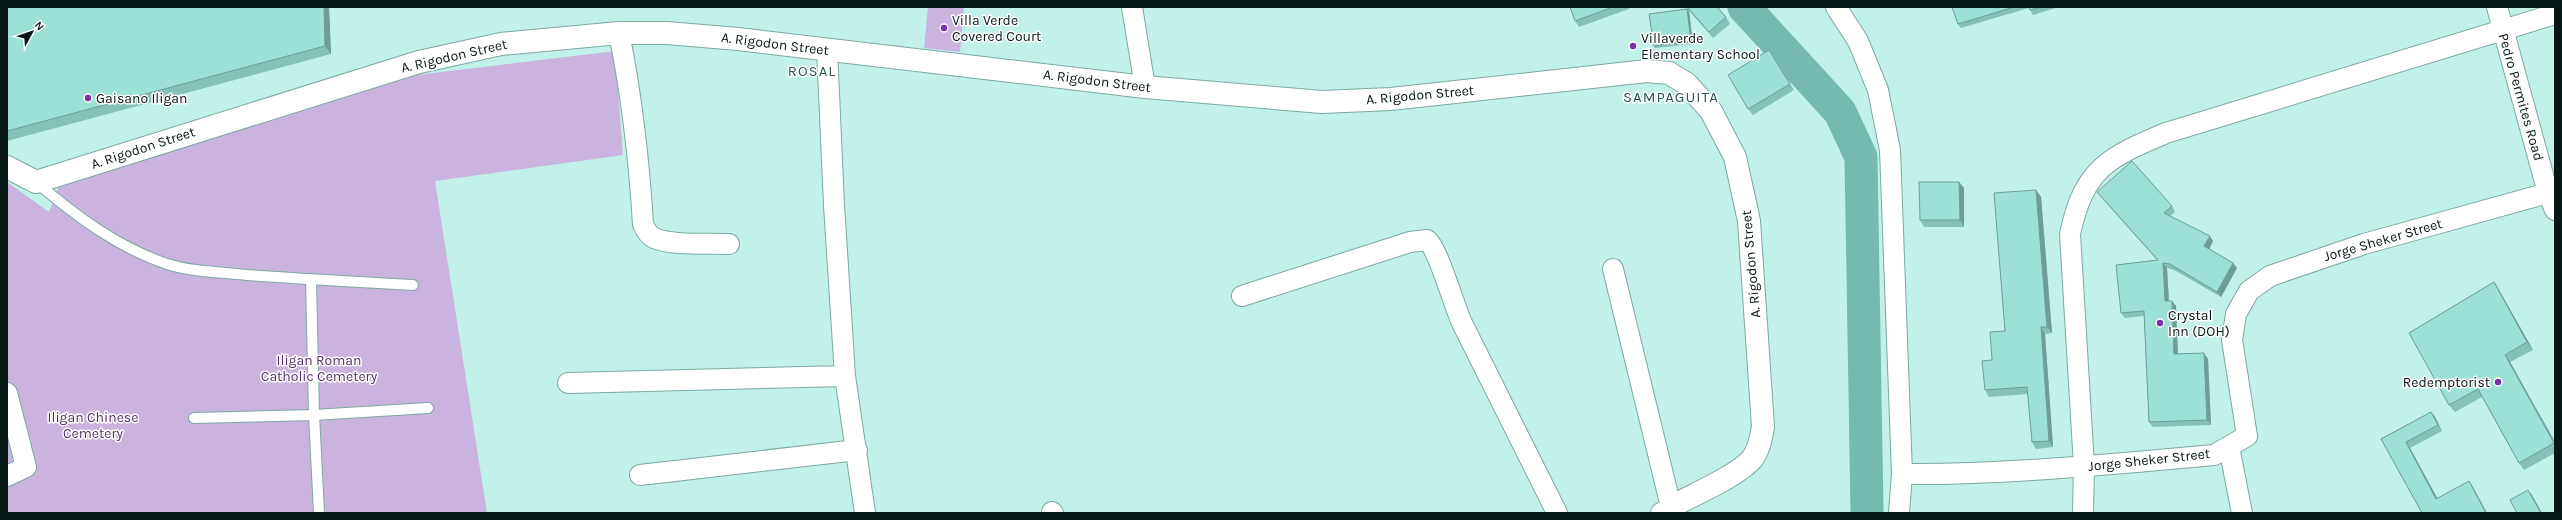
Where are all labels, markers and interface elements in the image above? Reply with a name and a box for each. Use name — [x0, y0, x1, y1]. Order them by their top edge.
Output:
north arrow — [12, 12, 52, 52]
place label: Villa Verde Covered Court — [952, 12, 1041, 45]
text: N — [32, 19, 47, 33]
marker: Villa Verde Covered Court — [939, 23, 949, 33]
street label: A. Rigodon Street — [720, 29, 830, 59]
place label: Villaverde Elementary School — [1641, 30, 1760, 63]
street label: Pedro Permites Road — [2495, 31, 2547, 163]
street label: A. Rigodon Street — [399, 36, 509, 76]
marker: Villaverde Elementary School — [1628, 41, 1638, 51]
district label: ROSAL — [788, 62, 836, 80]
street label: A. Rigodon Street — [1042, 66, 1152, 96]
street label: A. Rigodon Street — [1365, 82, 1475, 108]
district label: SAMPAGUITA — [1623, 88, 1719, 106]
place label: Gaisano Iligan — [96, 90, 187, 107]
marker: Gaisano Iligan — [83, 93, 93, 103]
street label: A. Rigodon Street — [89, 123, 197, 173]
street label: A. Rigodon Street — [1738, 209, 1764, 319]
street label: Jorge Sheker Street — [2322, 215, 2444, 265]
place label: Crystal Inn (DOH) — [2168, 307, 2230, 340]
marker: Crystal Inn (DOH) — [2155, 318, 2165, 328]
park label: Iligan Roman Catholic Cemetery — [261, 352, 378, 385]
place label: Redemptorist — [2403, 374, 2490, 391]
marker: Redemptorist — [2493, 377, 2503, 387]
park label: Iligan Chinese Cemetery — [48, 409, 138, 442]
street label: Jorge Sheker Street — [2087, 445, 2211, 475]

